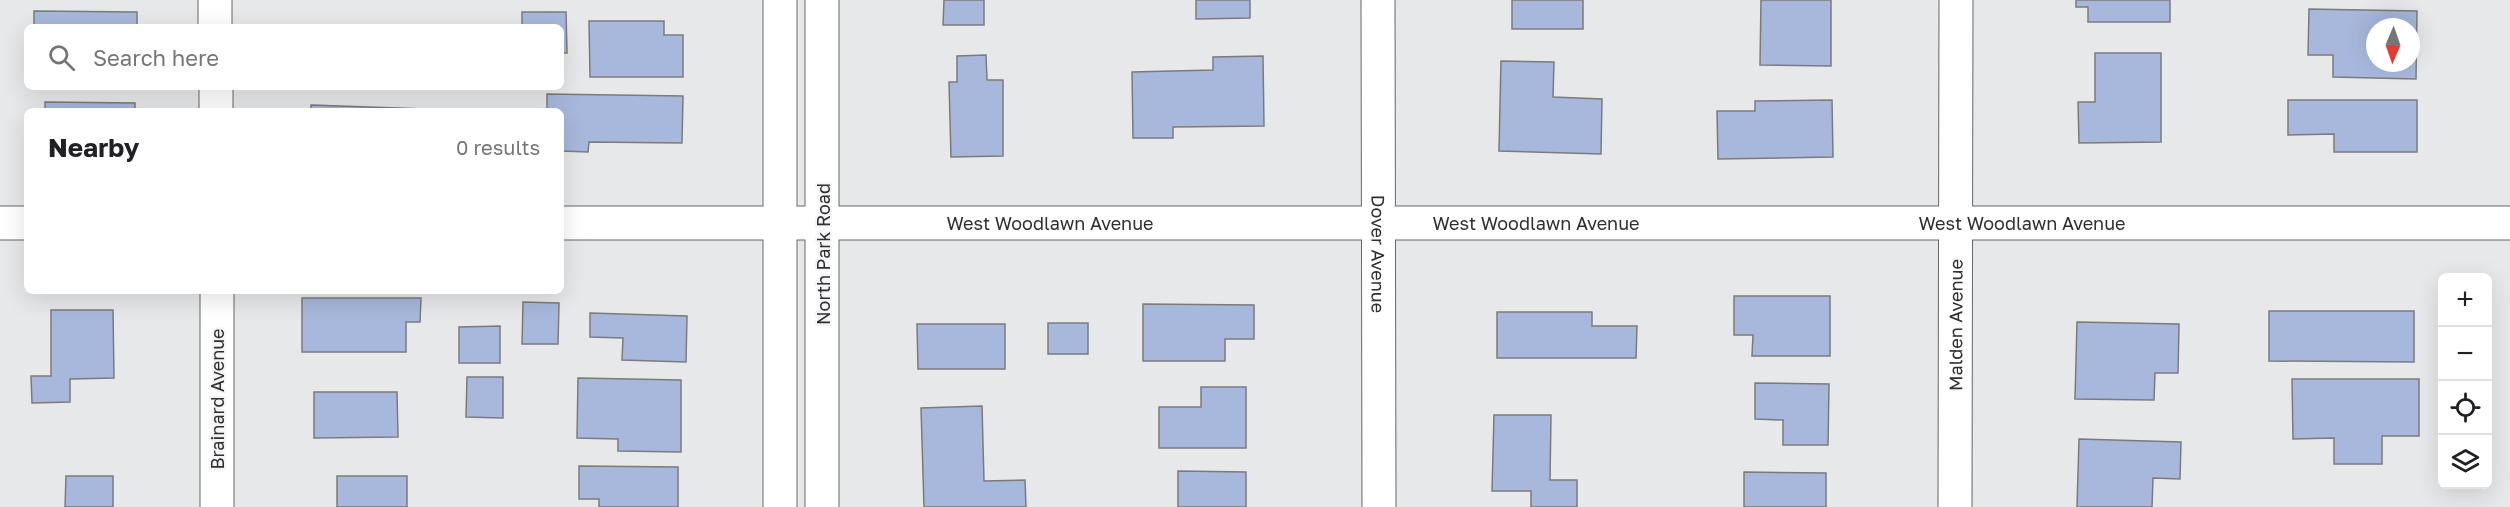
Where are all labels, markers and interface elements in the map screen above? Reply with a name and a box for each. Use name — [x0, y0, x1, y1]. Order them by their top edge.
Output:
north arrow — [2366, 18, 2420, 72]
search box — [24, 24, 564, 90]
icon: search — [45, 41, 78, 74]
text: Search here — [93, 44, 219, 71]
text: Nearby — [48, 132, 139, 163]
text: 0 results — [456, 135, 540, 159]
street label: North Park Road — [812, 183, 834, 325]
street label: Dover Avenue — [1367, 195, 1390, 313]
street label: West Woodlawn Avenue — [946, 212, 1154, 234]
street label: West Woodlawn Avenue — [1432, 212, 1640, 234]
street label: West Woodlawn Avenue — [1918, 212, 2126, 234]
street label: Malden Avenue — [1944, 259, 1966, 391]
map controls — [2438, 273, 2492, 489]
button: + — [2438, 273, 2492, 327]
button: − — [2438, 327, 2492, 381]
street label: Brainard Avenue — [206, 328, 228, 470]
button: locate — [2438, 381, 2492, 435]
button: layers — [2438, 435, 2492, 489]

